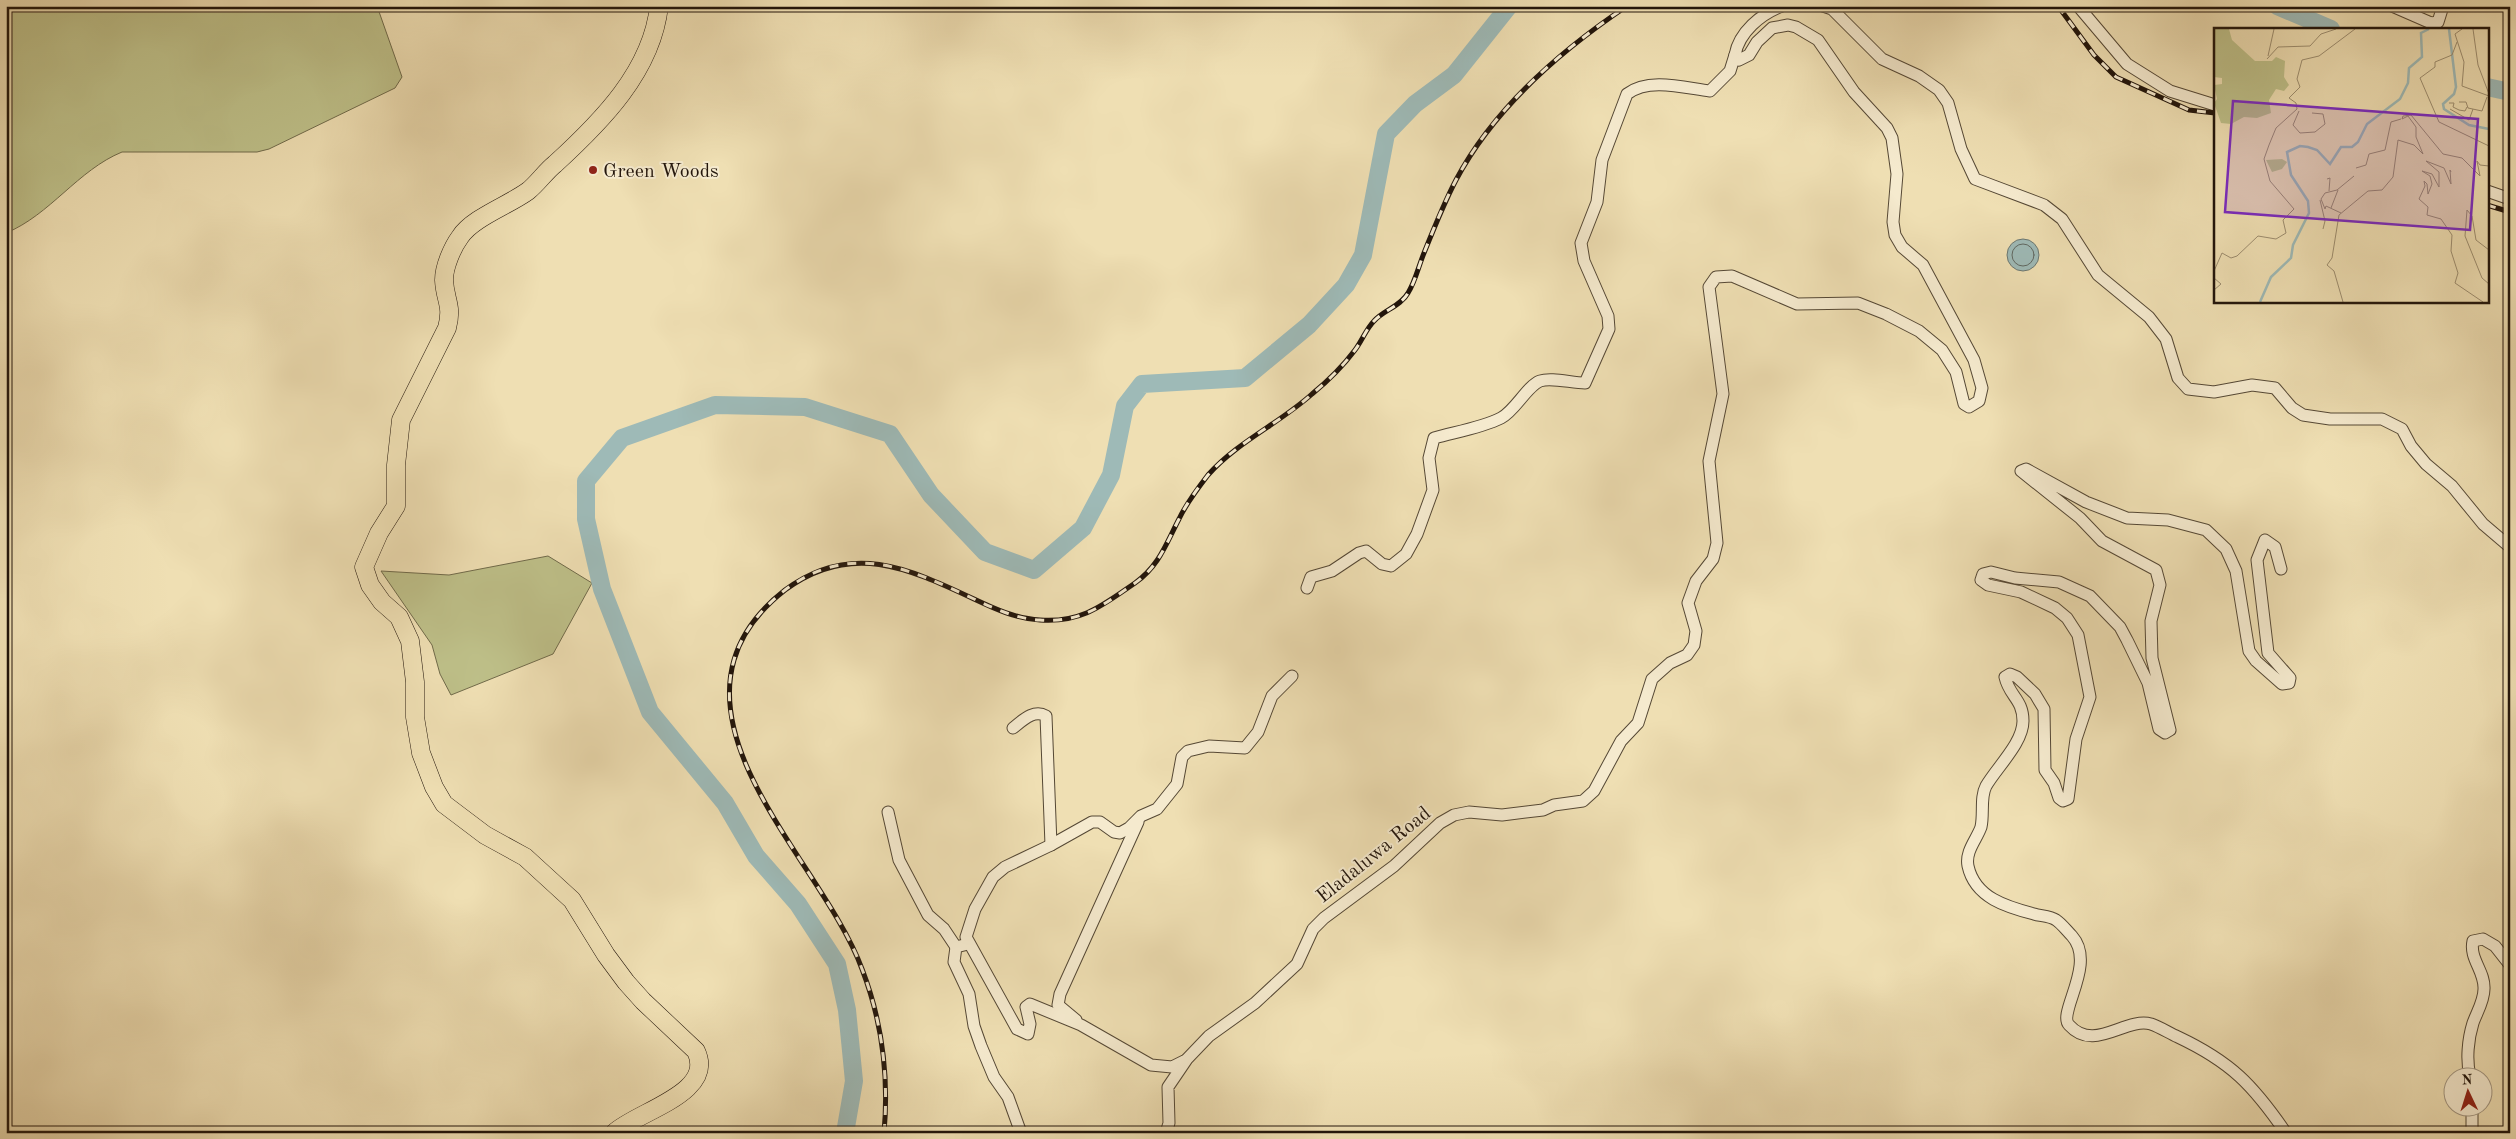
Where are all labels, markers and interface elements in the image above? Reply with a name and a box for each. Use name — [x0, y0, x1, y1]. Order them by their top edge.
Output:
inset map — [2214, 28, 2488, 302]
place label: Green Woods — [603, 162, 719, 182]
marker: Green Woods — [587, 164, 599, 176]
street label: Eladaluwa Road — [1313, 804, 1435, 908]
north arrow — [2444, 1066, 2494, 1116]
text: N — [2461, 1073, 2473, 1087]

